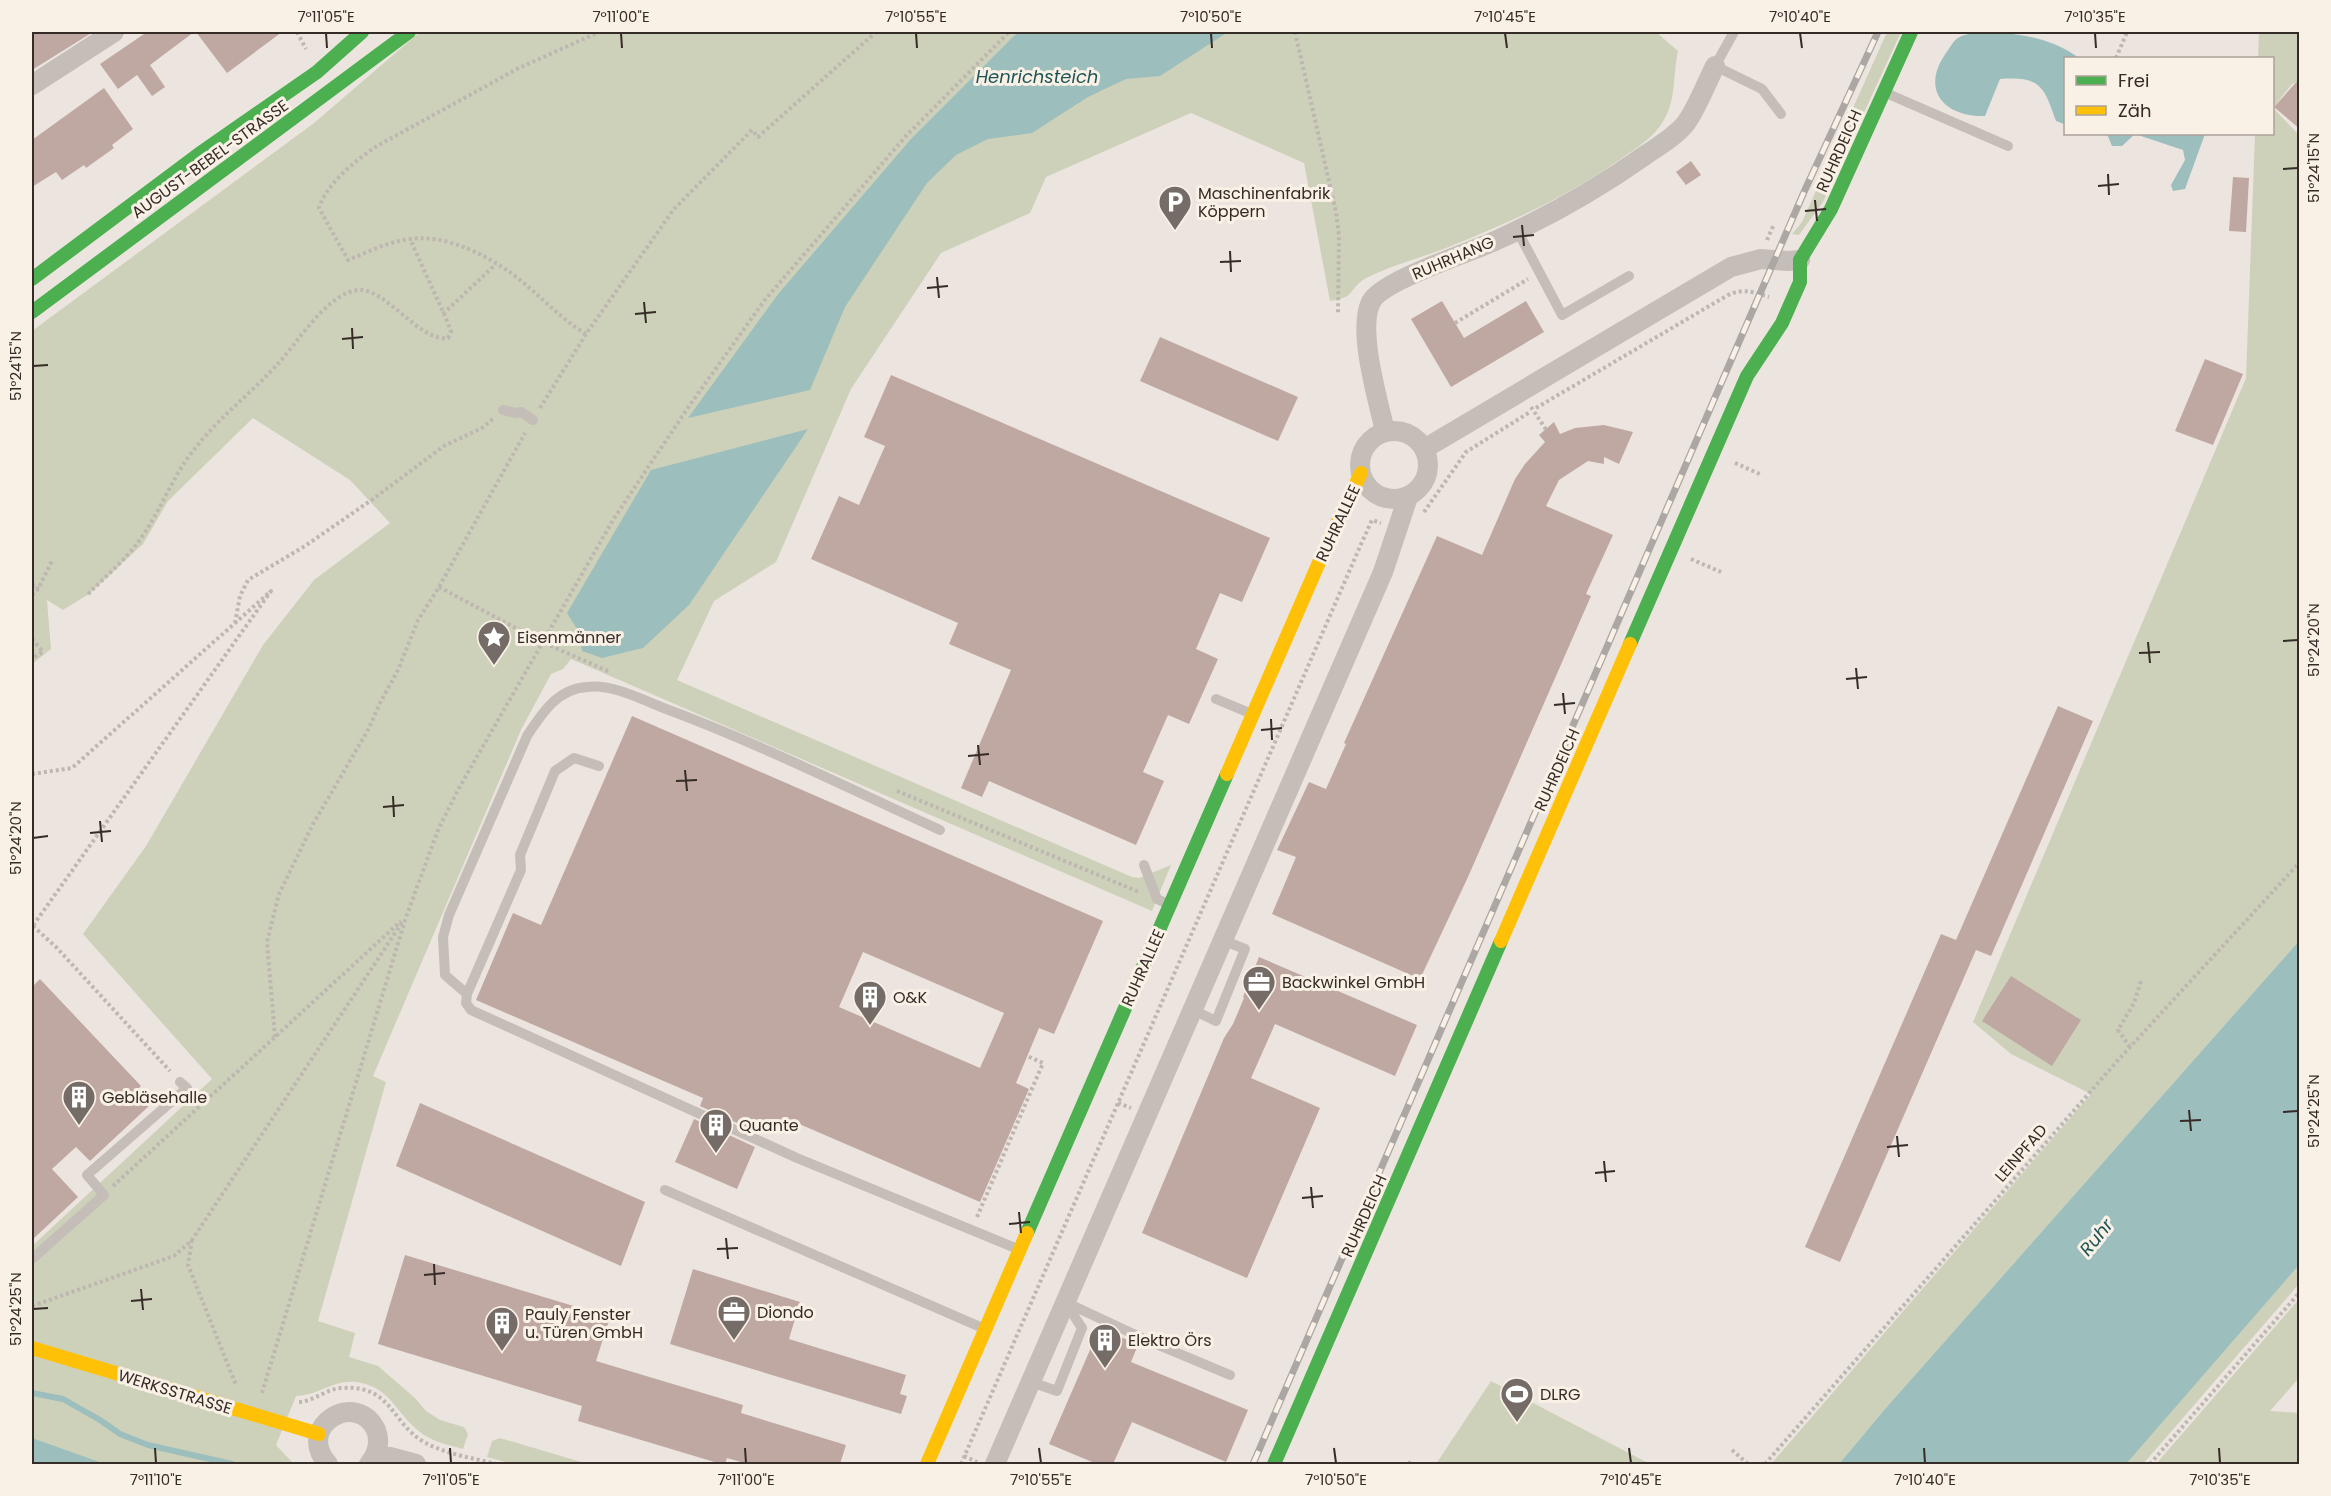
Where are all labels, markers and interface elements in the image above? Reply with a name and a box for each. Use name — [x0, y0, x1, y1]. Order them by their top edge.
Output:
text: 7°11'05"E — [297, 6, 355, 27]
text: 7°11'00"E — [592, 6, 650, 27]
text: 7°10'55"E — [885, 6, 947, 27]
text: 7°10'50"E — [1180, 6, 1242, 27]
text: 7°10'45"E — [1474, 6, 1536, 27]
text: 7°10'40"E — [1769, 6, 1831, 27]
text: 7°10'35"E — [2064, 6, 2126, 27]
legend — [2064, 57, 2274, 135]
water label: Henrichsteich — [976, 64, 1098, 89]
text: Frei — [2118, 68, 2149, 93]
street label: AUGUST-BEBEL-STRASSE — [127, 94, 293, 224]
text: Zäh — [2118, 98, 2151, 123]
street label: RUHRDEICH — [1811, 106, 1867, 196]
text: 51°24'15"N — [2303, 133, 2324, 203]
place label: Maschinenfabrik Köppern — [1198, 182, 1331, 223]
parking icon: Maschinenfabrik Köppern — [1157, 184, 1193, 231]
street label: RUHRHANG — [1409, 230, 1497, 286]
text: 51°24'15"N — [5, 331, 26, 401]
street label: RUHRALLEE — [1310, 481, 1366, 565]
text: 51°24'20"N — [2303, 603, 2324, 677]
place icon: Eisenmänner — [476, 619, 512, 666]
place label: Eisenmänner — [517, 626, 621, 649]
street label: RUHRDEICH — [1529, 725, 1585, 815]
text: 51°24'20"N — [5, 801, 26, 875]
street label: RUHRALLEE — [1116, 926, 1170, 1010]
office icon: Backwinkel GmbH — [1241, 964, 1277, 1011]
place label: Backwinkel GmbH — [1282, 971, 1425, 994]
building icon: O&K — [852, 979, 888, 1026]
place label: O&K — [893, 986, 927, 1009]
text: 51°24'25"N — [2303, 1074, 2324, 1148]
building icon: Gebläsehalle — [61, 1079, 97, 1126]
place label: Gebläsehalle — [102, 1086, 207, 1109]
building icon: Quante — [698, 1107, 734, 1154]
place label: Quante — [739, 1114, 799, 1137]
street label: LEINPFAD — [1989, 1119, 2053, 1187]
street label: RUHRDEICH — [1336, 1171, 1392, 1261]
water label: Ruhr — [2073, 1212, 2119, 1261]
text: 51°24'25"N — [5, 1272, 26, 1346]
office icon: Diondo — [716, 1294, 752, 1341]
place label: Diondo — [757, 1301, 814, 1324]
place label: Pauly Fenster u. Türen GmbH — [525, 1303, 643, 1344]
building icon: Pauly Fenster u. Türen GmbH — [484, 1305, 520, 1352]
building icon: Elektro Örs — [1087, 1322, 1123, 1369]
place label: Elektro Örs — [1128, 1329, 1212, 1352]
street label: WERKSSTRASSE — [115, 1364, 235, 1420]
sports icon: DLRG — [1499, 1376, 1535, 1423]
place label: DLRG — [1540, 1383, 1580, 1406]
text: 7°11'10"E — [130, 1469, 182, 1490]
text: 7°11'05"E — [422, 1469, 480, 1490]
text: 7°11'00"E — [717, 1469, 775, 1490]
text: 7°10'55"E — [1010, 1469, 1072, 1490]
text: 7°10'50"E — [1305, 1469, 1367, 1490]
text: 7°10'45"E — [1600, 1469, 1662, 1490]
text: 7°10'40"E — [1894, 1469, 1956, 1490]
text: 7°10'35"E — [2189, 1469, 2251, 1490]

